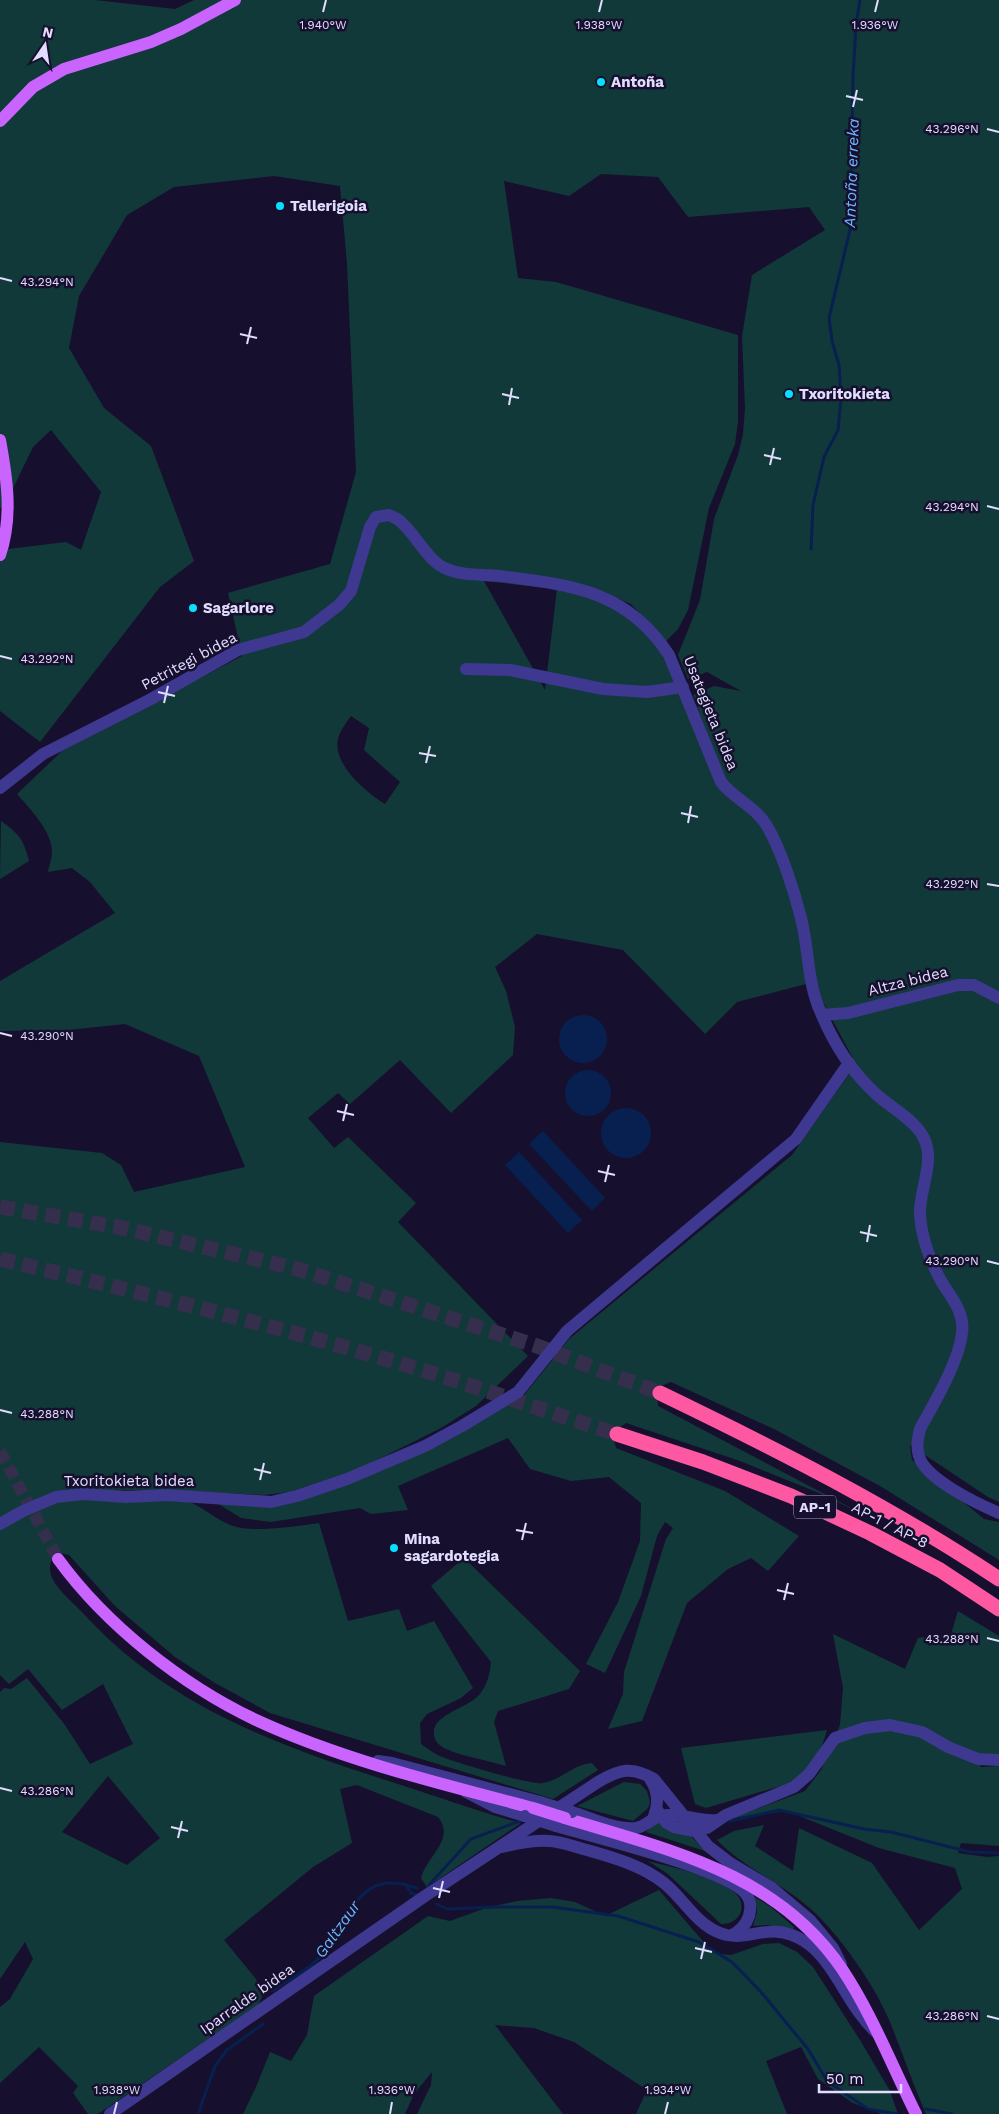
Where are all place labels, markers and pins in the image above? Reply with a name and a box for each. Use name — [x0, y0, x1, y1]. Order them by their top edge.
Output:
place label: Antoña — [611, 73, 664, 91]
marker: Antoña — [595, 76, 607, 88]
place label: Tellerigoia — [290, 197, 367, 215]
marker: Tellerigoia — [274, 200, 286, 212]
place label: Txoritokieta — [799, 385, 890, 403]
marker: Txoritokieta — [783, 388, 795, 400]
place label: Sagarlore — [203, 599, 274, 617]
marker: Sagarlore — [187, 602, 199, 614]
place label: Mina sagardotegia — [404, 1530, 500, 1565]
marker: Mina sagardotegia — [388, 1542, 400, 1554]

